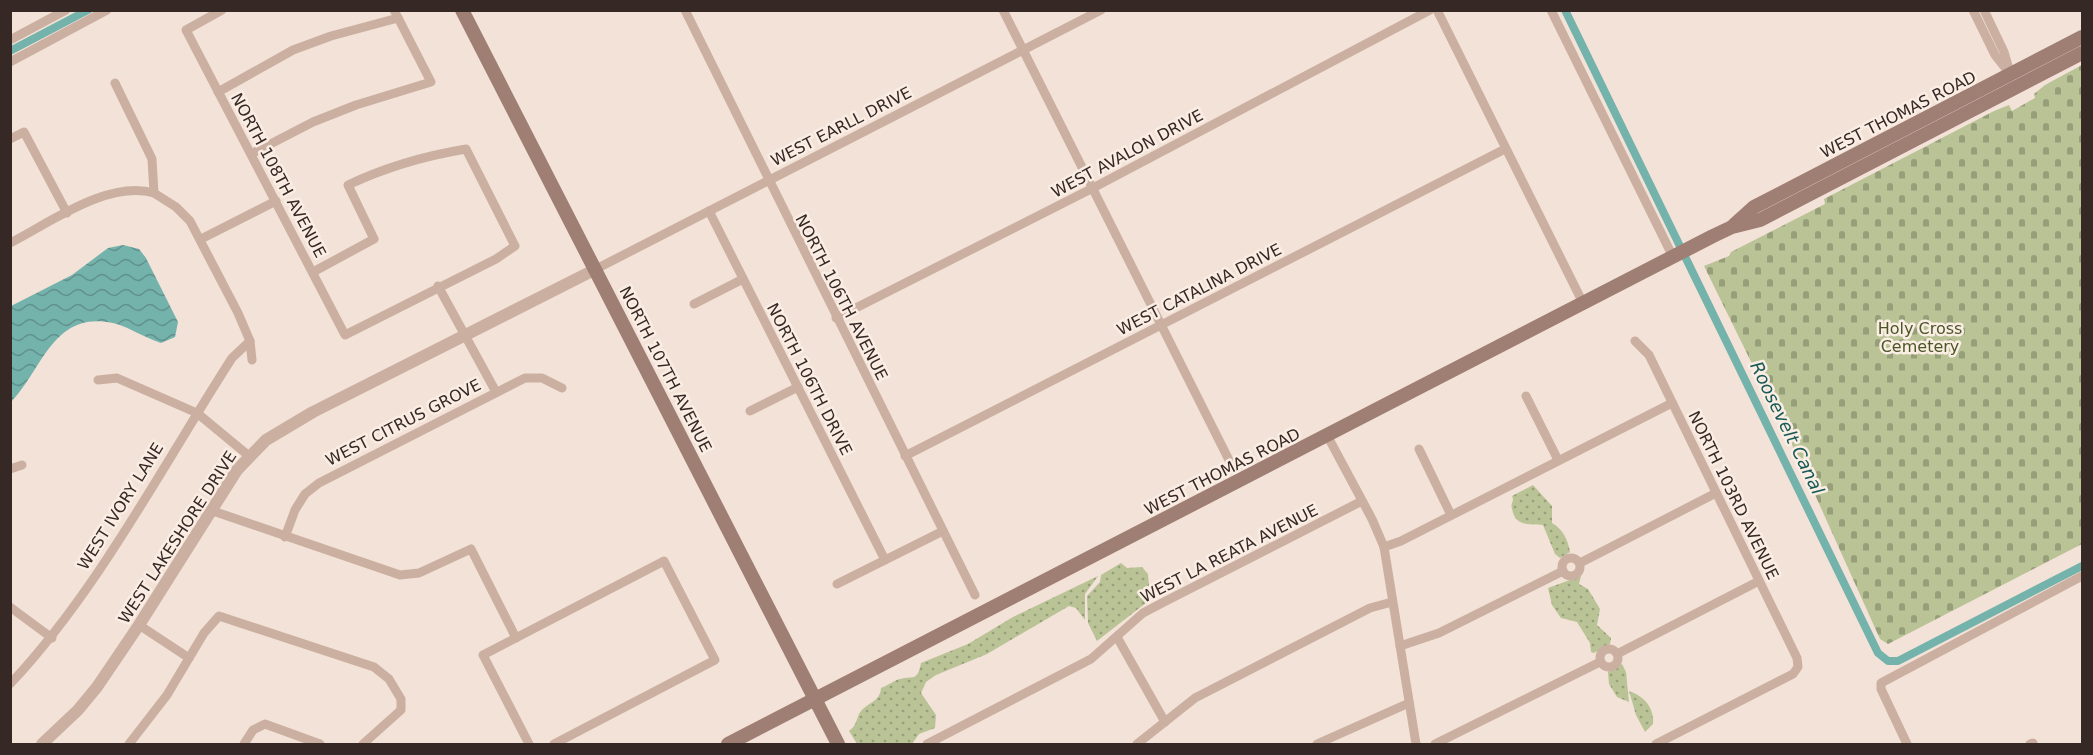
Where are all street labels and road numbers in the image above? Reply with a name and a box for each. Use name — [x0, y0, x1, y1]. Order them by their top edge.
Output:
street label: WEST THOMAS ROAD — [1817, 67, 1979, 162]
street label: WEST EARLL DRIVE — [768, 83, 915, 170]
street label: NORTH 108TH AVENUE — [227, 90, 330, 261]
street label: WEST AVALON DRIVE — [1048, 105, 1206, 201]
street label: NORTH 106TH AVENUE — [791, 211, 892, 383]
street label: WEST CATALINA DRIVE — [1114, 240, 1285, 339]
street label: NORTH 107TH AVENUE — [615, 283, 716, 455]
street label: NORTH 106TH DRIVE — [763, 300, 856, 458]
street label: WEST CITRUS GROVE — [322, 375, 484, 470]
street label: NORTH 103RD AVENUE — [1684, 408, 1783, 583]
street label: WEST THOMAS ROAD — [1141, 424, 1303, 519]
street label: WEST IVORY LANE — [74, 439, 167, 573]
street label: WEST LAKESHORE DRIVE — [114, 447, 240, 627]
street label: WEST LA REATA AVENUE — [1137, 500, 1321, 607]

